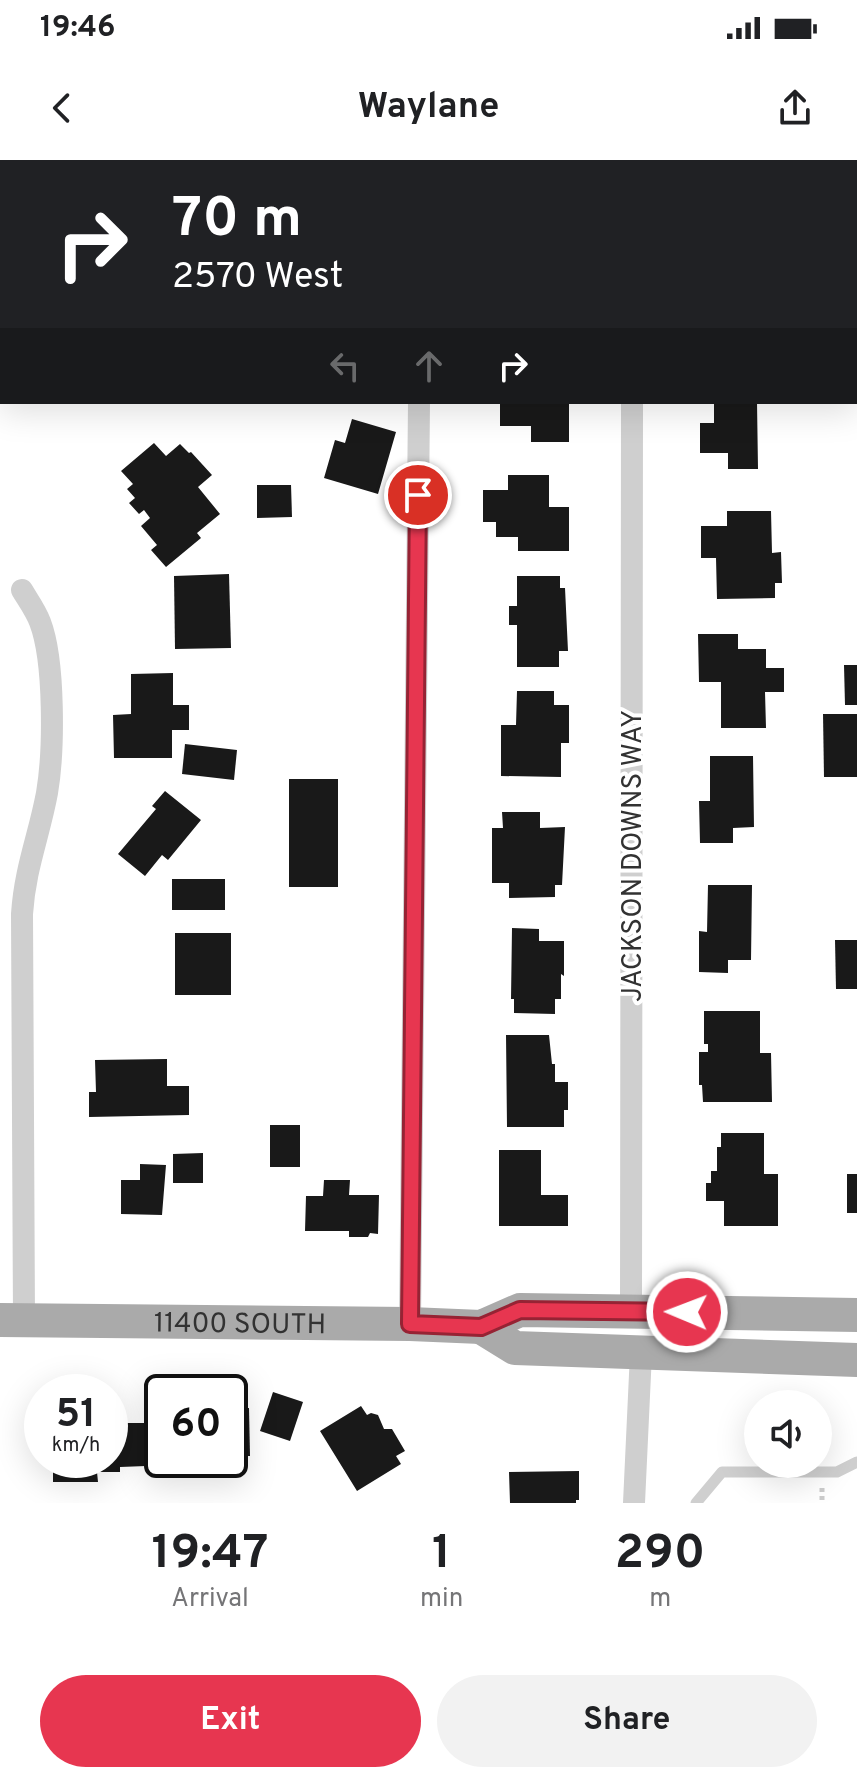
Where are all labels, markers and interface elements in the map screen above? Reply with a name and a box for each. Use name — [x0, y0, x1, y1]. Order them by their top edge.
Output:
text: 19:46 — [40, 10, 115, 47]
text: Waylane — [358, 85, 499, 131]
icon: back — [40, 86, 84, 130]
icon: share — [773, 86, 817, 130]
text: 70 m — [172, 186, 302, 256]
icon: right — [40, 192, 144, 296]
text: 2570 West — [172, 255, 343, 301]
icon: left — [323, 344, 367, 388]
icon: ahead — [407, 344, 451, 388]
icon: right — [491, 344, 535, 388]
pin — [384, 461, 452, 529]
icon: arrive — [396, 473, 440, 517]
street label: JACKSON DOWNS WAY — [616, 710, 652, 1002]
position arrow — [645, 1270, 729, 1354]
street label: 11400 SOUTH — [154, 1307, 326, 1344]
speed limit sign: 60 — [144, 1374, 248, 1478]
map controls — [744, 1390, 832, 1478]
button: sound — [744, 1390, 832, 1478]
text: 51 — [56, 1391, 96, 1441]
text: km/h — [52, 1433, 100, 1459]
text: 19:47 — [152, 1525, 269, 1585]
text: 1 — [432, 1525, 451, 1585]
text: 290 — [615, 1525, 705, 1585]
text: Arrival — [171, 1583, 249, 1616]
text: min — [420, 1583, 463, 1616]
text: m — [649, 1583, 671, 1616]
button: Exit — [40, 1675, 421, 1767]
button: Share — [437, 1675, 817, 1767]

